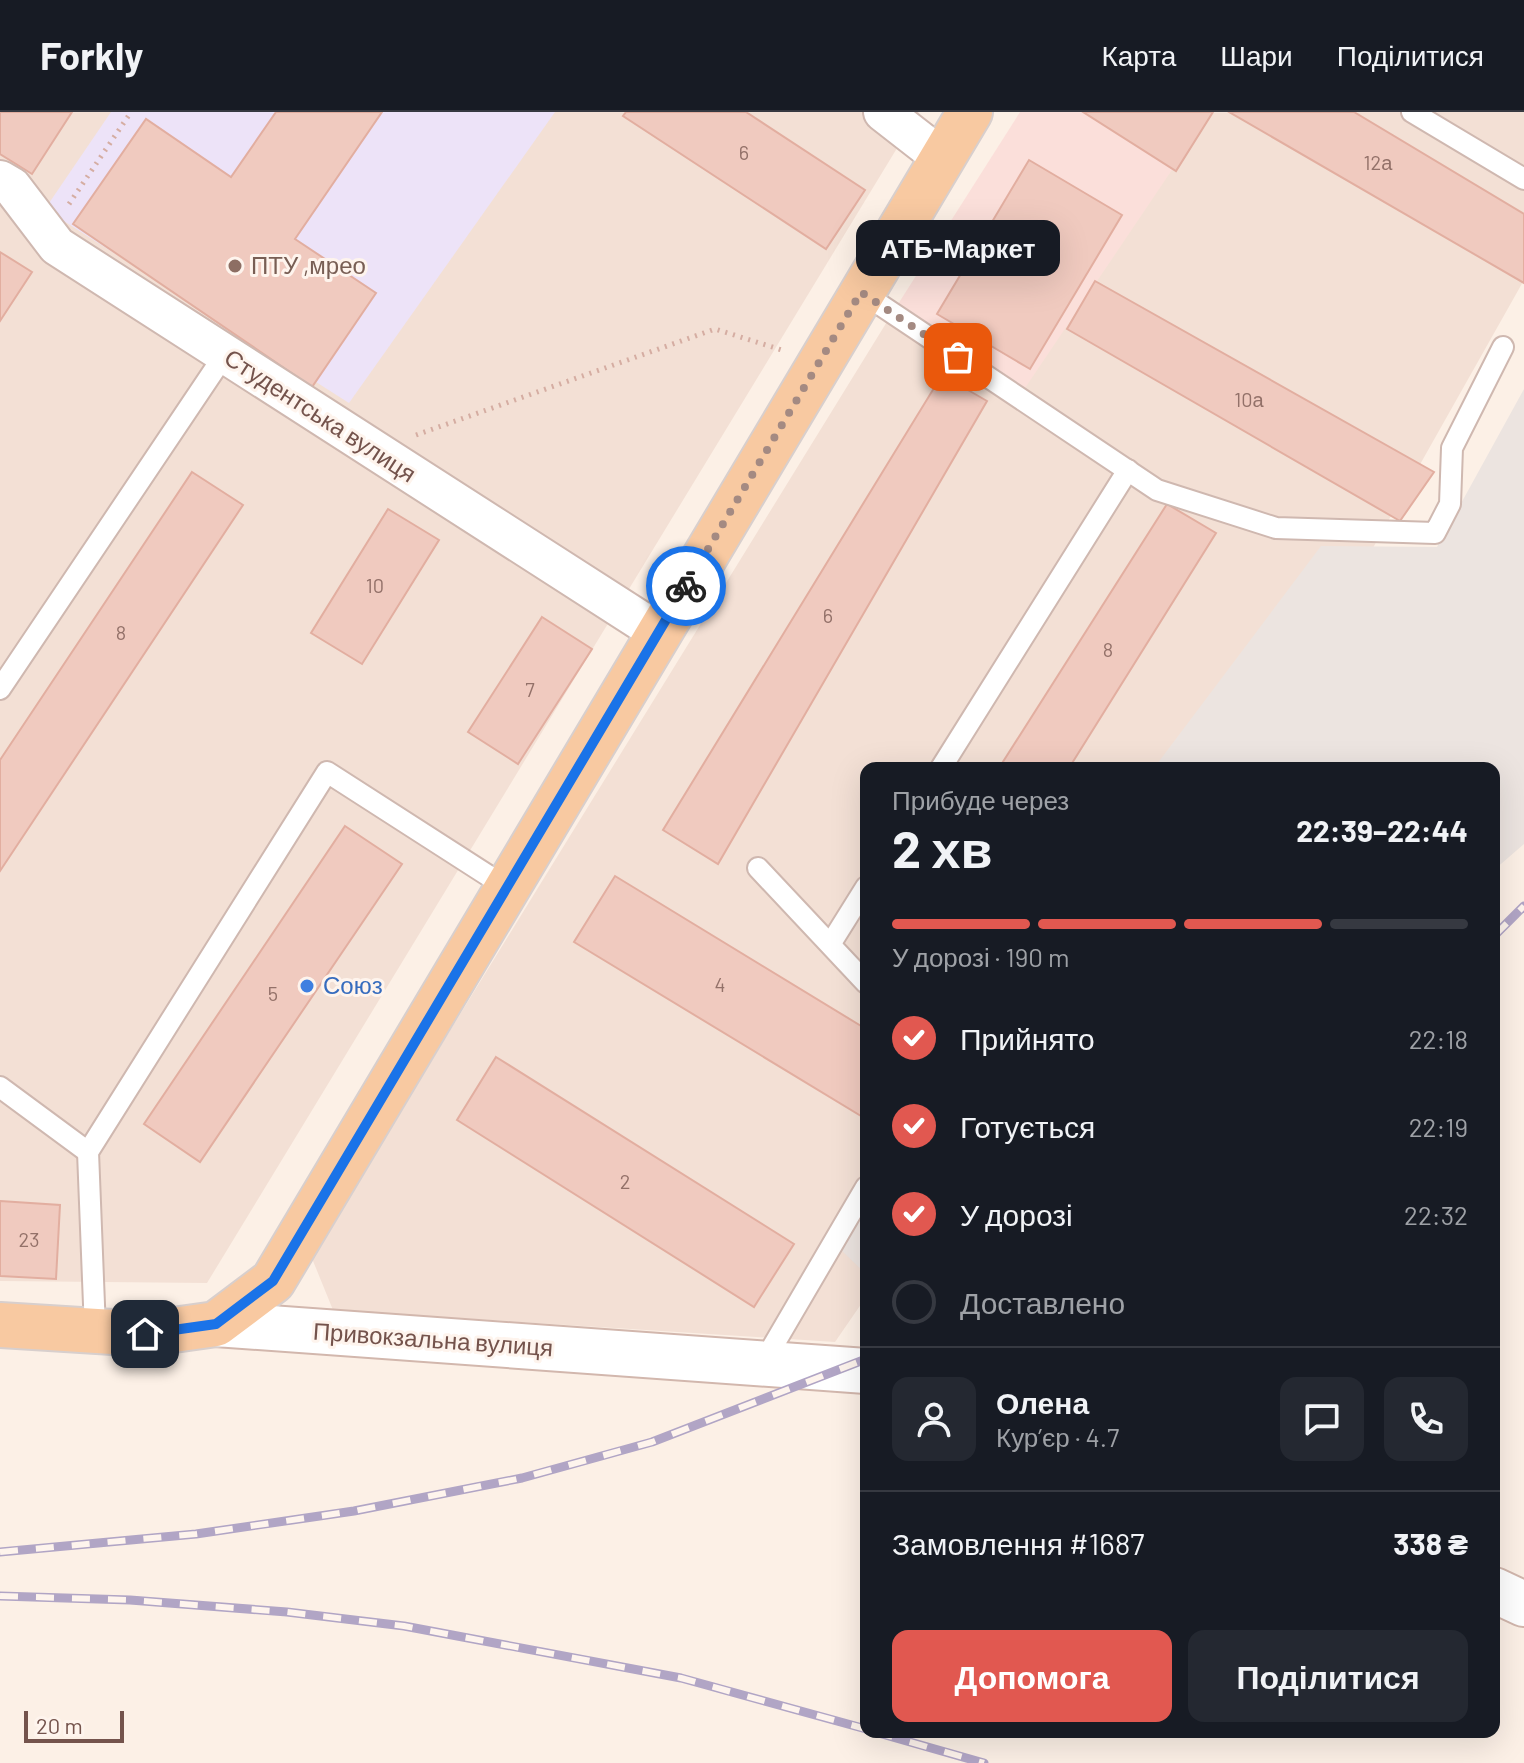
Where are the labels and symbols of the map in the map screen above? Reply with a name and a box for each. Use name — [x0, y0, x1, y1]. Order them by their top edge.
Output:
house number: 6 — [739, 140, 749, 164]
house number: 12а — [1364, 150, 1393, 174]
callout: АТБ-Маркет — [856, 221, 1060, 277]
place label: ПТУ ,мрео — [251, 250, 366, 279]
marker: ПТУ ,мрео — [226, 257, 244, 275]
pin — [924, 323, 992, 391]
street label: Студентська вулиця — [220, 342, 422, 488]
house number: 10а — [1234, 387, 1265, 411]
courier — [646, 546, 726, 626]
house number: 10 — [366, 573, 384, 597]
house number: 6 — [823, 603, 833, 627]
house number: 8 — [116, 620, 126, 644]
house number: 8 — [1103, 637, 1113, 661]
house number: 7 — [525, 677, 535, 701]
place label: Союз — [323, 970, 383, 999]
house number: 4 — [714, 972, 726, 996]
marker: Союз — [298, 977, 316, 995]
house number: 5 — [268, 981, 278, 1005]
house number: 2 — [620, 1169, 630, 1193]
house number: 23 — [19, 1227, 39, 1251]
pin — [111, 1300, 179, 1368]
street label: Привокзальна вулиця — [312, 1316, 554, 1361]
scale bar — [24, 1707, 124, 1743]

